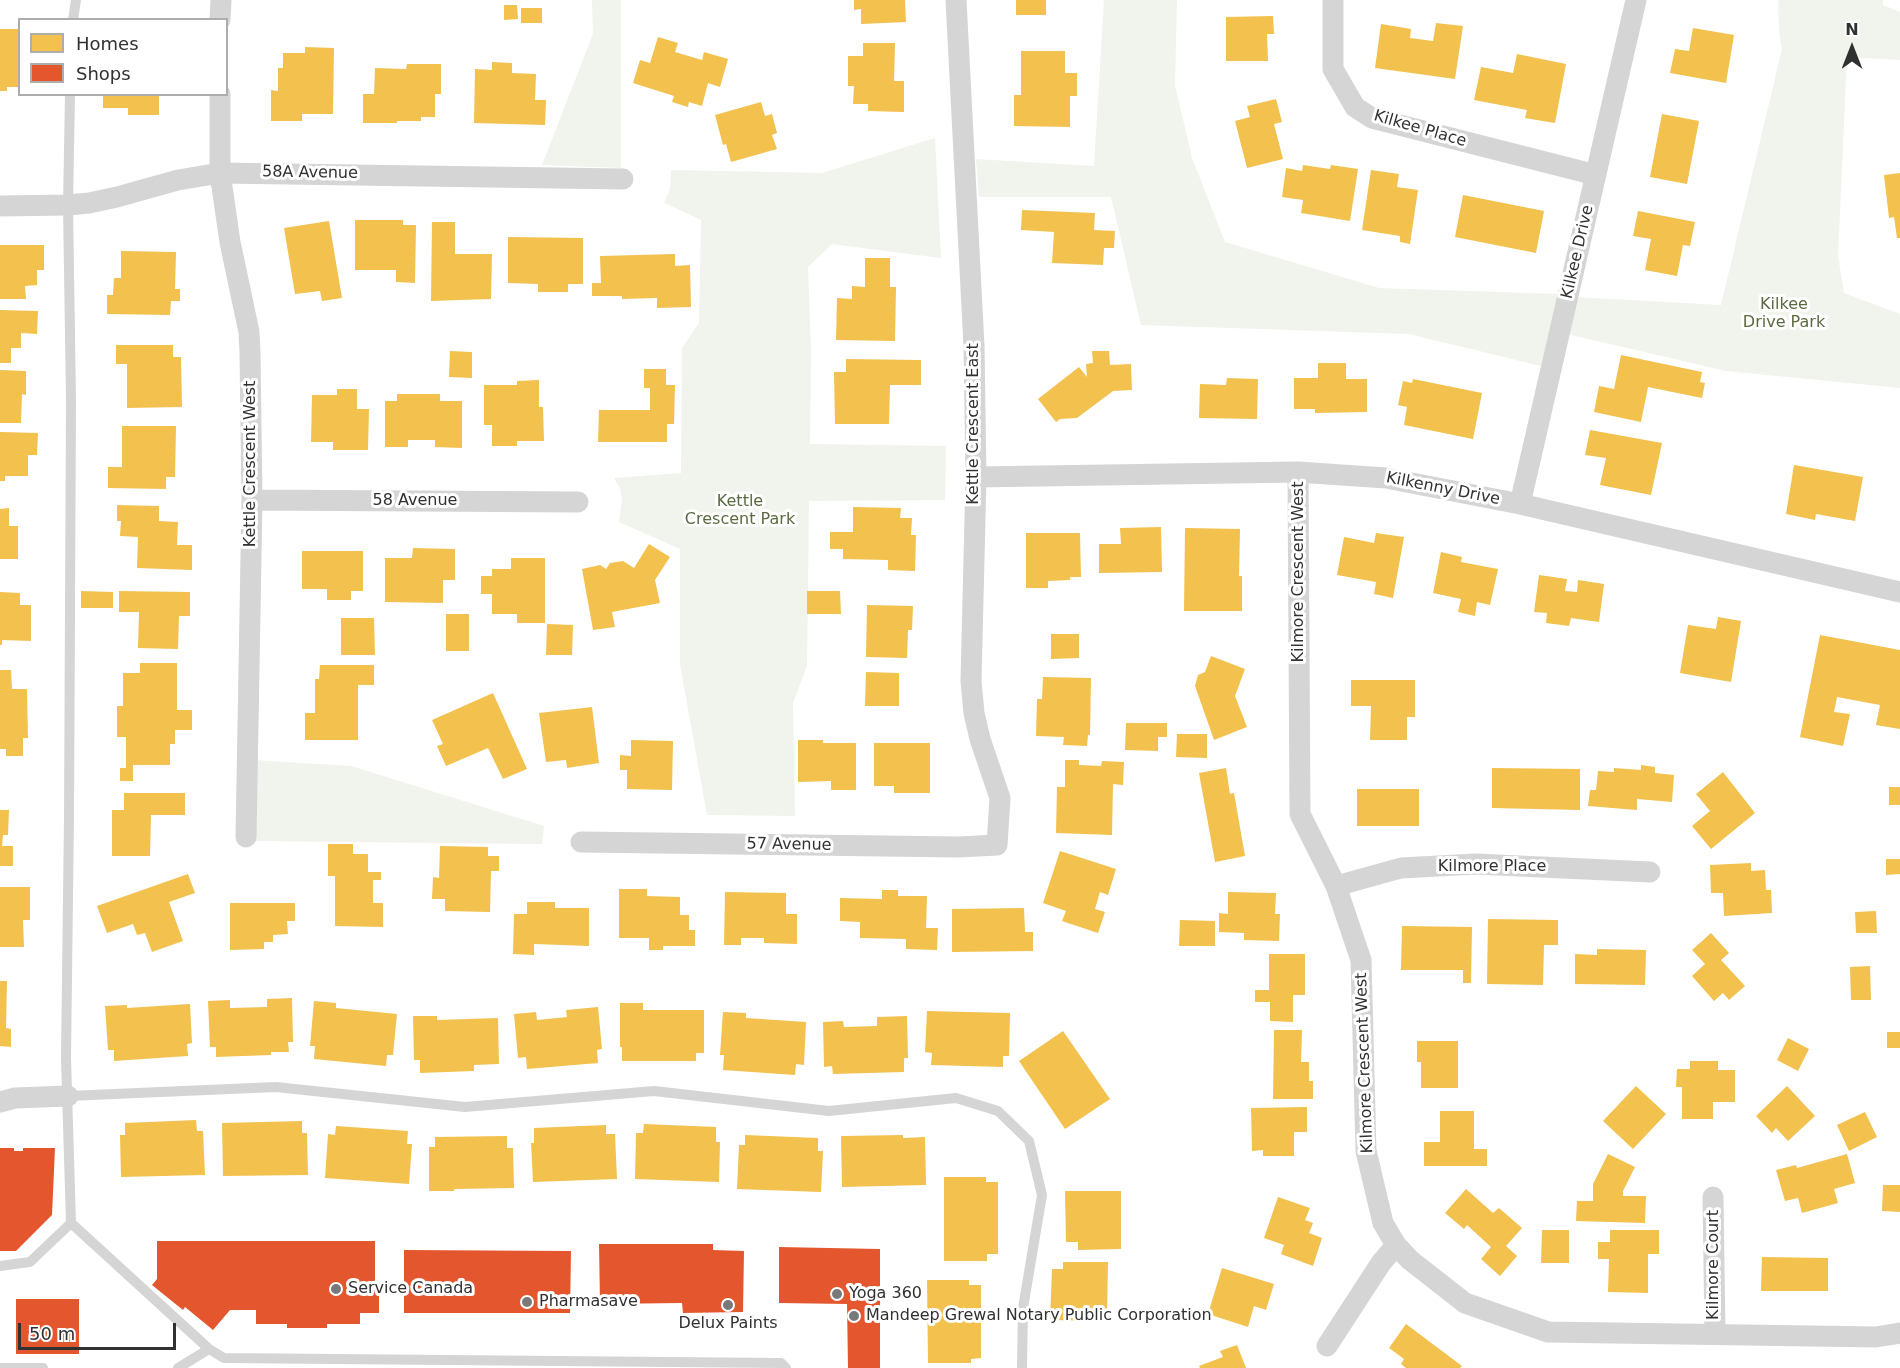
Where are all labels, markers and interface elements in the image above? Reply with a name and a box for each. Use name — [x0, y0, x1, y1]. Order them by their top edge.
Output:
legend — [18, 18, 228, 96]
north arrow — [1822, 18, 1882, 78]
text: N — [1845, 20, 1859, 39]
text: Homes — [76, 33, 139, 54]
text: Shops — [76, 63, 131, 84]
street label: Kilkee Place — [1372, 107, 1468, 151]
street label: 58A Avenue — [262, 163, 358, 183]
street label: Kilkee Drive — [1558, 203, 1598, 301]
park label: Kilkee Drive Park — [1743, 295, 1825, 333]
street label: Kettle Crescent East — [964, 343, 984, 505]
street label: Kettle Crescent West — [241, 381, 261, 547]
street label: Kilkenny Drive — [1385, 469, 1501, 509]
street label: Kilmore Crescent West — [1289, 482, 1309, 662]
street label: 58 Avenue — [373, 491, 457, 511]
park label: Kettle Crescent Park — [685, 492, 795, 530]
street label: 57 Avenue — [746, 835, 832, 855]
street label: Kilmore Place — [1438, 857, 1546, 877]
street label: Kilmore Crescent West — [1352, 972, 1378, 1154]
street label: Kilmore Court — [1704, 1210, 1724, 1320]
place label: Service Canada — [348, 1279, 473, 1299]
marker: Service Canada — [329, 1282, 343, 1296]
place label: Yoga 360 — [849, 1284, 922, 1304]
marker: Yoga 360 — [830, 1287, 844, 1301]
place label: Pharmasave — [539, 1292, 638, 1312]
marker: Pharmasave — [520, 1295, 534, 1309]
marker: Delux Paints — [721, 1298, 735, 1312]
place label: Mandeep Grewal Notary Public Corporation — [866, 1306, 1212, 1326]
marker: Mandeep Grewal Notary Public Corporation — [847, 1309, 861, 1323]
scale bar — [21, 1311, 178, 1349]
place label: Delux Paints — [678, 1314, 778, 1334]
text: 50 m — [29, 1323, 75, 1344]

